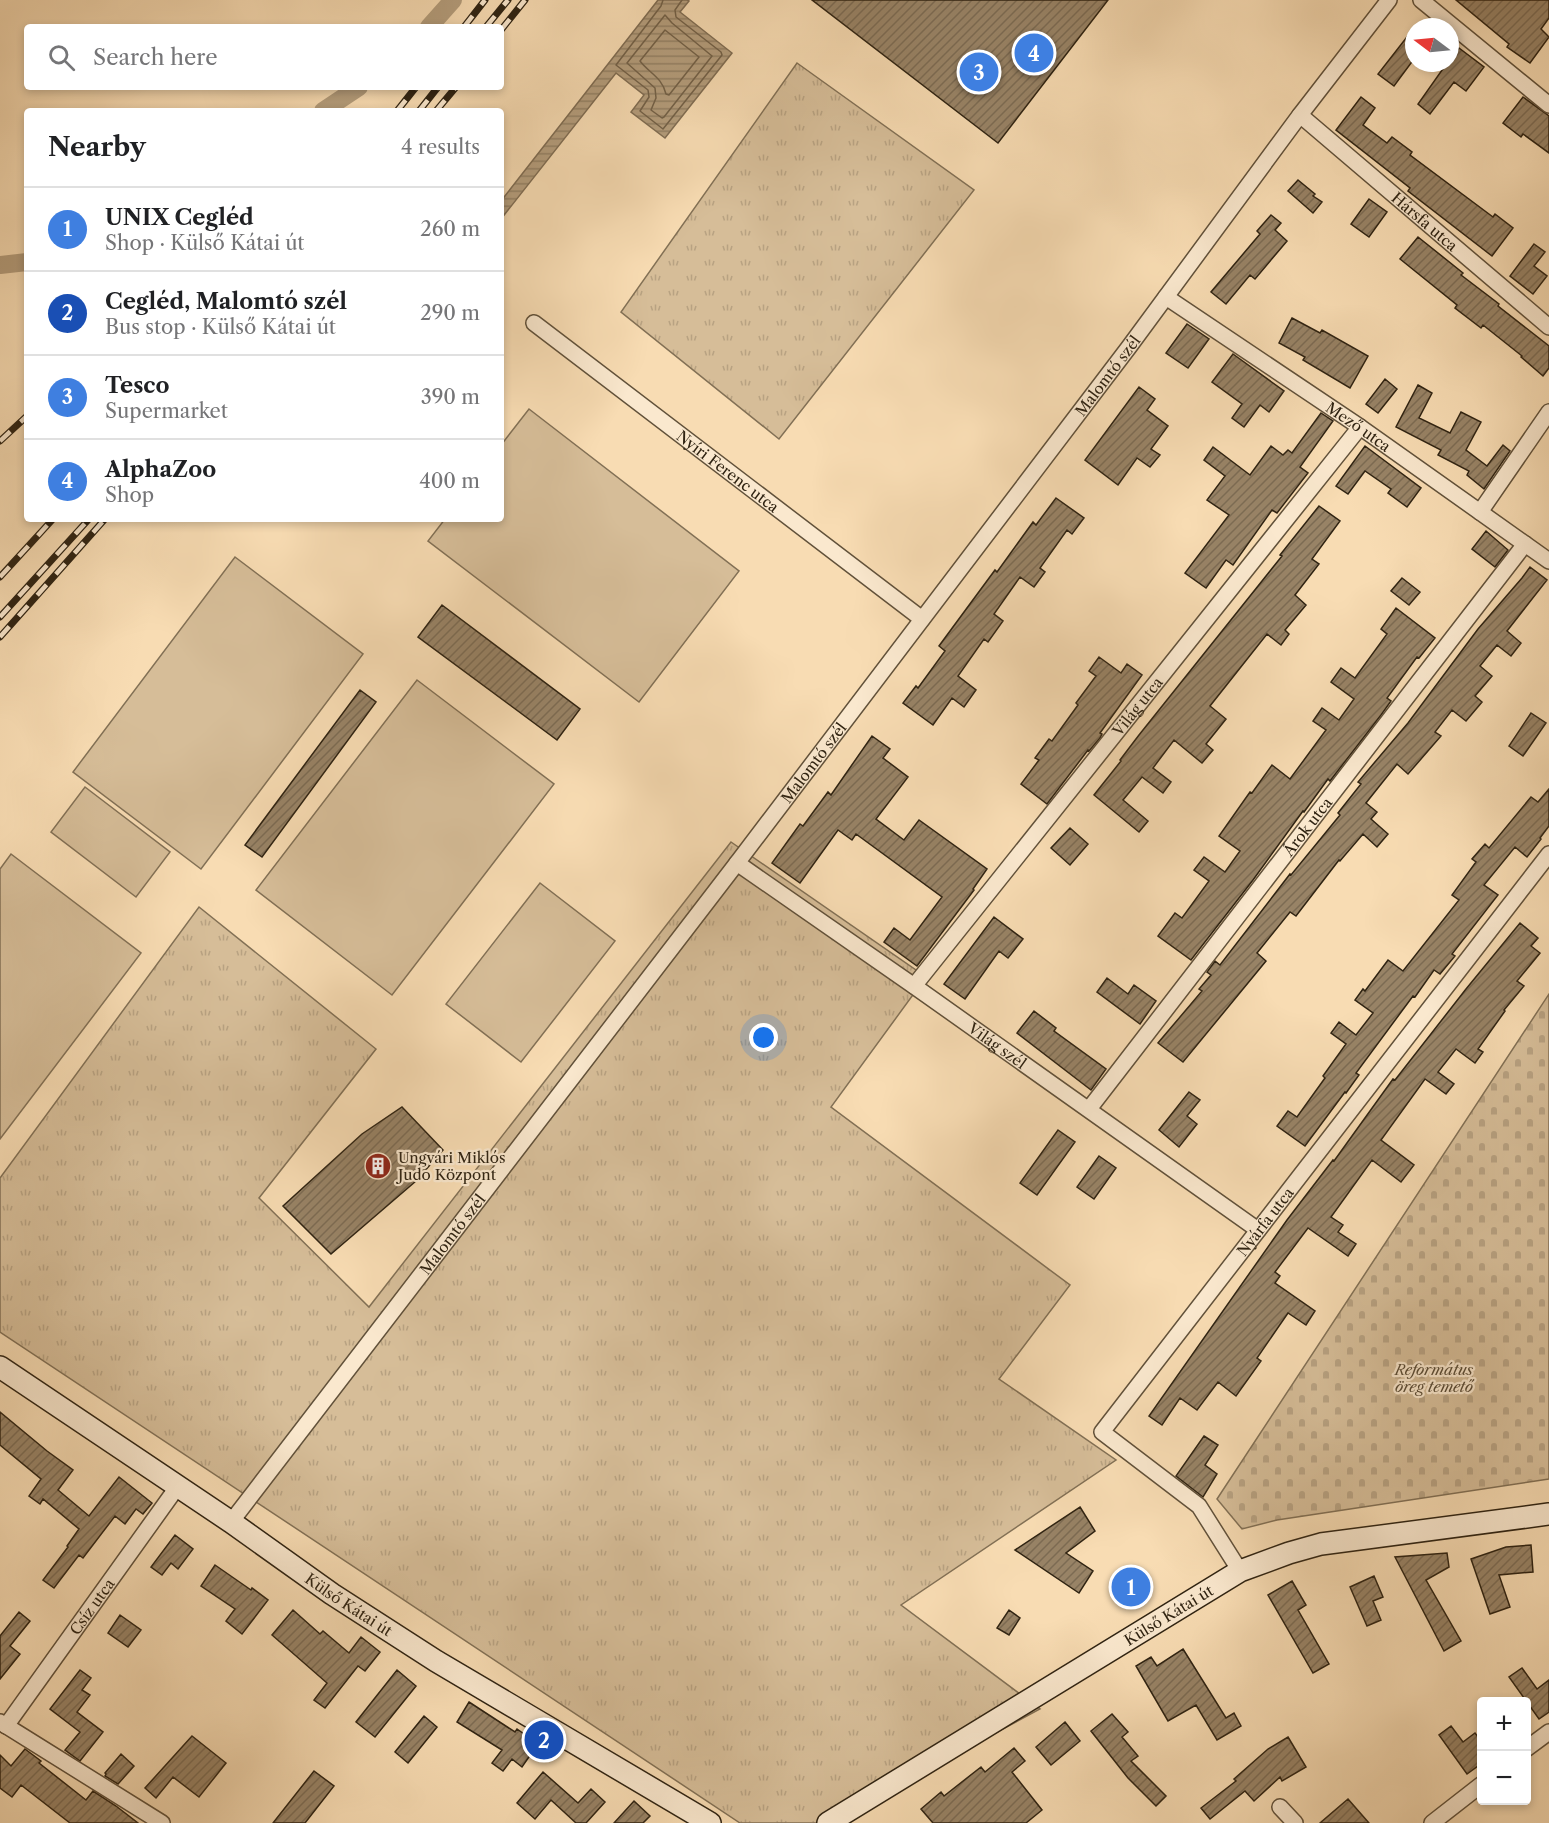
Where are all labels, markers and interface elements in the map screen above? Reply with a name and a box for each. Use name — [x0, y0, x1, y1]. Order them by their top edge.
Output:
north arrow — [1405, 18, 1459, 72]
search box — [24, 24, 504, 90]
pin: 4 — [1014, 31, 1054, 76]
icon: search — [45, 41, 78, 74]
text: Search here — [93, 44, 218, 71]
pin: 3 — [960, 50, 998, 94]
text: Nearby — [48, 131, 146, 163]
text: 4 results — [401, 135, 480, 159]
street label: Hársfa utca — [1388, 188, 1462, 255]
text: UNIX Cegléd — [105, 204, 254, 231]
text: 1 — [63, 217, 72, 241]
text: 260 m — [420, 217, 480, 241]
text: Shop · Külső Kátai út — [105, 231, 304, 255]
text: Cegléd, Malomtó szél — [105, 288, 347, 315]
text: 2 — [62, 301, 73, 325]
text: 290 m — [420, 301, 480, 325]
text: Bus stop · Külső Kátai út — [105, 315, 336, 339]
street label: Malomtó szél — [1071, 331, 1144, 420]
text: Tesco — [105, 372, 169, 399]
text: 3 — [62, 385, 73, 409]
text: 390 m — [421, 385, 480, 409]
street label: Mező utca — [1322, 398, 1395, 455]
text: Supermarket — [105, 399, 228, 423]
street label: Nyíri Ferenc utca — [673, 426, 783, 516]
text: AlphaZoo — [105, 456, 216, 483]
text: 4 — [62, 469, 73, 493]
text: 400 m — [419, 469, 480, 493]
text: Shop — [105, 483, 154, 507]
street label: Világ utca — [1107, 673, 1167, 740]
street label: Malomtó szél — [777, 718, 850, 807]
street label: Árok utca — [1278, 793, 1336, 860]
street label: Világ szél — [964, 1018, 1031, 1073]
your location — [749, 1023, 778, 1052]
place label: Ungvári Miklós Judo Központ — [396, 1148, 506, 1184]
building icon: Ungvári Miklós Judo Központ — [363, 1151, 393, 1181]
street label: Nyárfa utca — [1232, 1183, 1297, 1260]
street label: Malomtó szél — [415, 1190, 489, 1278]
park label: Református öreg temető — [1394, 1360, 1475, 1396]
pin: 1 — [1112, 1564, 1150, 1610]
street label: Külső Kátai út — [302, 1569, 397, 1640]
street label: Csíz utca — [65, 1575, 118, 1638]
street label: Külső Kátai út — [1121, 1580, 1217, 1649]
map controls — [1477, 1697, 1531, 1805]
button: + — [1477, 1697, 1531, 1751]
pin: 2 — [524, 1718, 564, 1762]
button: − — [1477, 1751, 1531, 1805]

